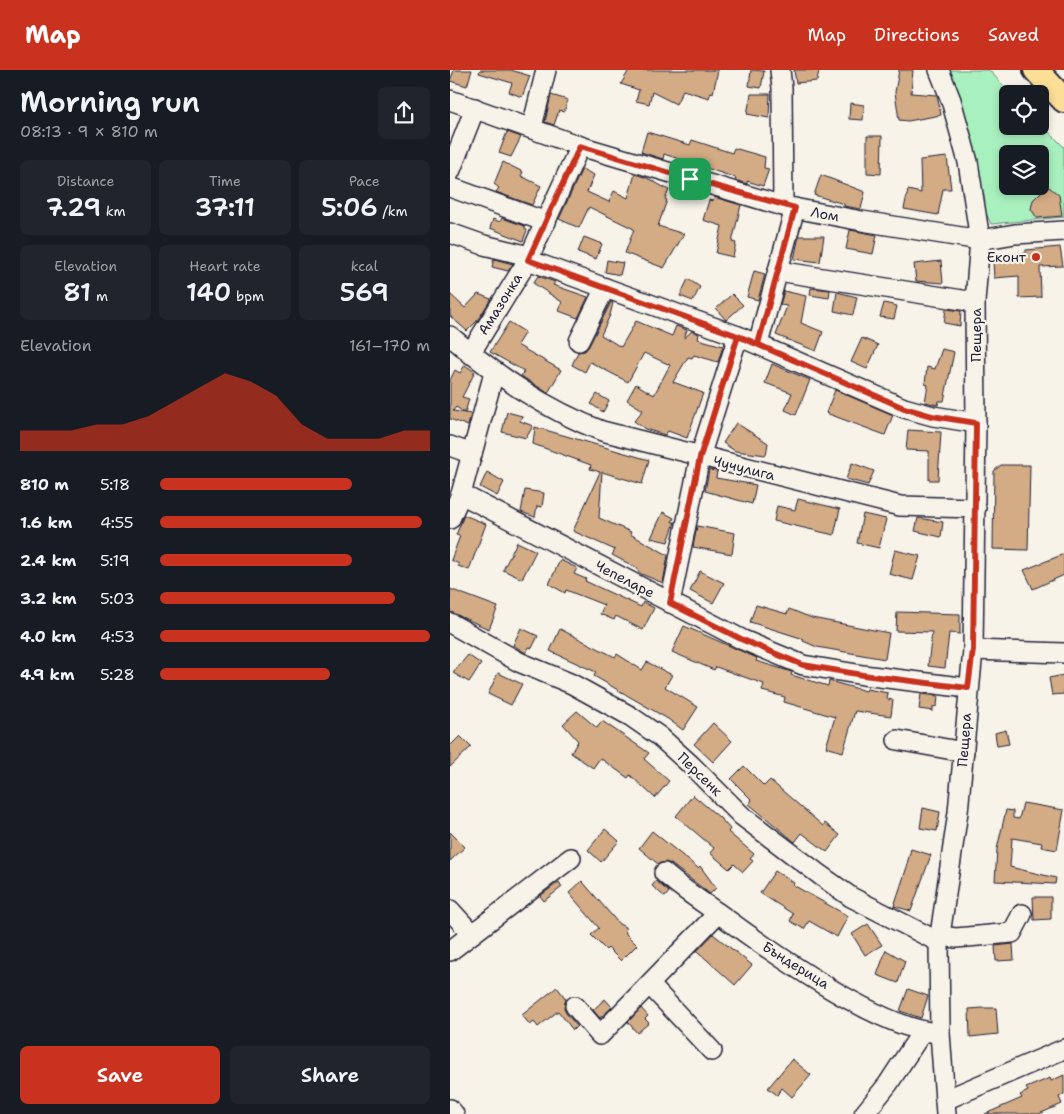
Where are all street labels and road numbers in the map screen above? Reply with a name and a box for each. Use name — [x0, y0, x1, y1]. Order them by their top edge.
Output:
street label: Лом — [809, 202, 841, 226]
street label: Амазонка — [474, 270, 526, 338]
street label: Пещера — [967, 308, 985, 362]
street label: Чучулига — [711, 452, 777, 484]
street label: Чепеларе — [592, 556, 658, 602]
street label: Пещера — [953, 712, 975, 768]
street label: Персенк — [674, 748, 727, 800]
street label: Бъндерица — [759, 937, 833, 993]

